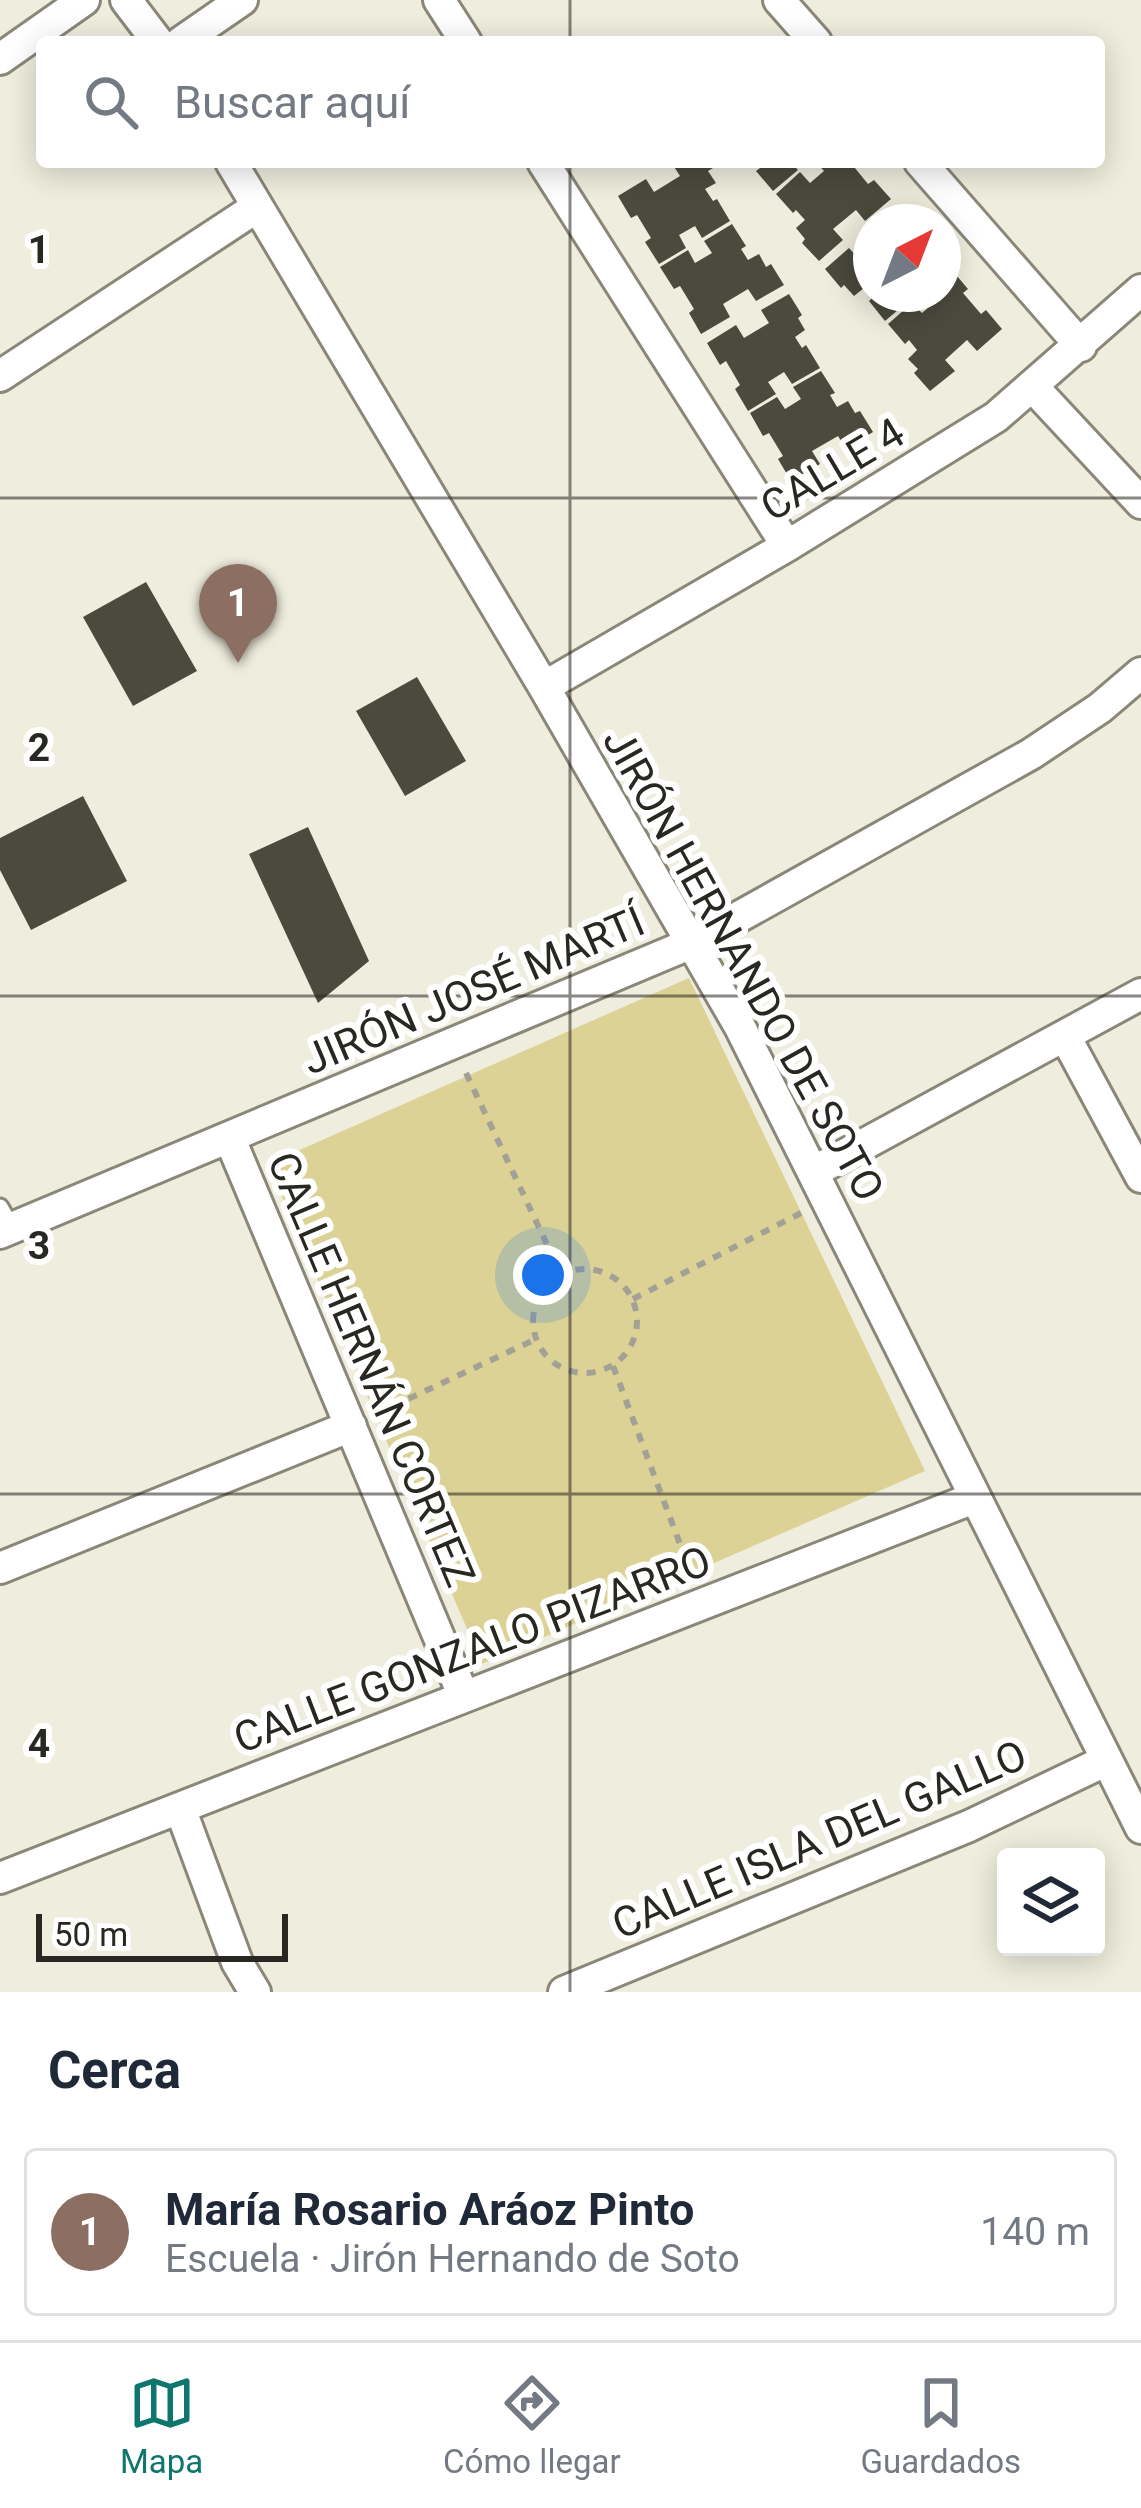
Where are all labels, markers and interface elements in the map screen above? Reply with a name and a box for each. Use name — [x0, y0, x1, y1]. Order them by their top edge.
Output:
search box — [36, 36, 1105, 168]
icon: search — [78, 69, 144, 135]
text: Buscar aquí — [174, 76, 411, 129]
north arrow — [853, 204, 961, 312]
text: 1 — [28, 227, 50, 273]
street label: CALLE 4 — [752, 408, 913, 531]
pin: 1 — [199, 564, 277, 663]
street label: JIRÓN HERNANDO DE SOTO — [593, 719, 894, 1209]
text: 2 — [28, 725, 50, 771]
street label: JIRÓN JOSÉ MARTÍ — [295, 896, 653, 1085]
street label: CALLE HERNÁN CORTEZ — [258, 1145, 485, 1594]
text: 3 — [28, 1223, 50, 1269]
your location — [513, 1245, 573, 1305]
street label: CALLE GONZALO PIZARRO — [227, 1536, 717, 1763]
text: 4 — [28, 1721, 50, 1767]
street label: CALLE ISLA DEL GALLO — [605, 1730, 1033, 1949]
map controls — [997, 1848, 1105, 1956]
button: layers — [997, 1848, 1105, 1956]
scale bar — [36, 1908, 288, 1961]
text: 50 m — [54, 1915, 128, 1954]
text: Cerca — [48, 2041, 181, 2100]
text: María Rosario Aráoz Pinto — [165, 2183, 694, 2236]
text: 1 — [79, 2209, 101, 2255]
text: 140 m — [980, 2209, 1090, 2255]
text: Escuela · Jirón Hernando de Soto — [165, 2236, 740, 2282]
tab: Mapa — [120, 2370, 203, 2481]
tab: Cómo llegar — [443, 2370, 621, 2481]
tab: Guardados — [860, 2370, 1021, 2481]

